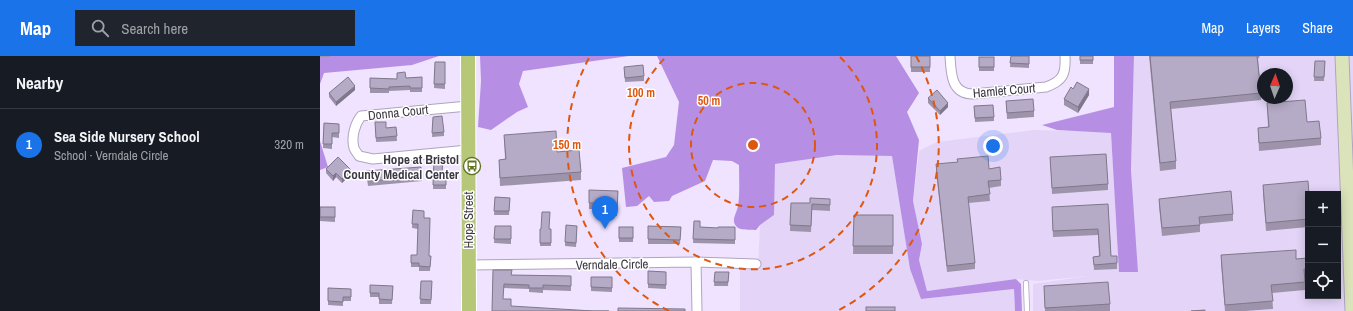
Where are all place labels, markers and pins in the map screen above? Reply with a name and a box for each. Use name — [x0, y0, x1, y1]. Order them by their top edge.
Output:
centre of rings — [746, 138, 760, 152]
place label: Hope at Bristol County Medical Center — [343, 151, 460, 183]
bus stop icon: Hope at Bristol County Medical Center — [462, 156, 482, 176]
pin: 1 — [592, 196, 618, 229]

